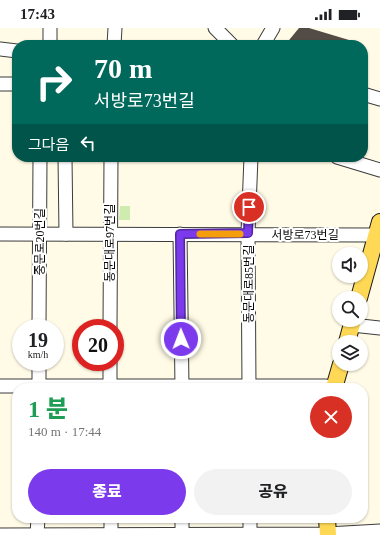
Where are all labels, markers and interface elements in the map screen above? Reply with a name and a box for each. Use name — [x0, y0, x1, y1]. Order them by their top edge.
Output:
text: 17:43 — [20, 6, 55, 22]
text: 70 m — [94, 53, 152, 84]
icon: right — [28, 56, 80, 108]
text: 서방로73번길 — [94, 91, 195, 111]
icon: left — [77, 132, 99, 154]
text: 그다음 — [28, 137, 69, 153]
pin — [232, 190, 266, 224]
icon: arrive — [238, 196, 260, 218]
street label: 동문대로97번길 — [103, 204, 117, 282]
street label: 중문로20번길 — [33, 208, 47, 276]
street label: 서방로73번길 — [271, 228, 339, 242]
street label: 동문대로85번길 — [242, 245, 256, 323]
map controls — [332, 247, 368, 371]
button: sound — [332, 247, 368, 283]
button: search — [332, 291, 368, 327]
position arrow — [160, 318, 202, 360]
speed limit sign: 20 — [72, 319, 124, 371]
text: 19 — [28, 329, 48, 351]
button: layers — [332, 335, 368, 371]
text: km/h — [28, 349, 48, 360]
text: 1 분 — [28, 396, 68, 422]
button: close — [310, 396, 352, 438]
text: 140 m · 17:44 — [28, 424, 101, 439]
button: 종료 — [28, 469, 186, 515]
button: 공유 — [194, 469, 352, 515]

